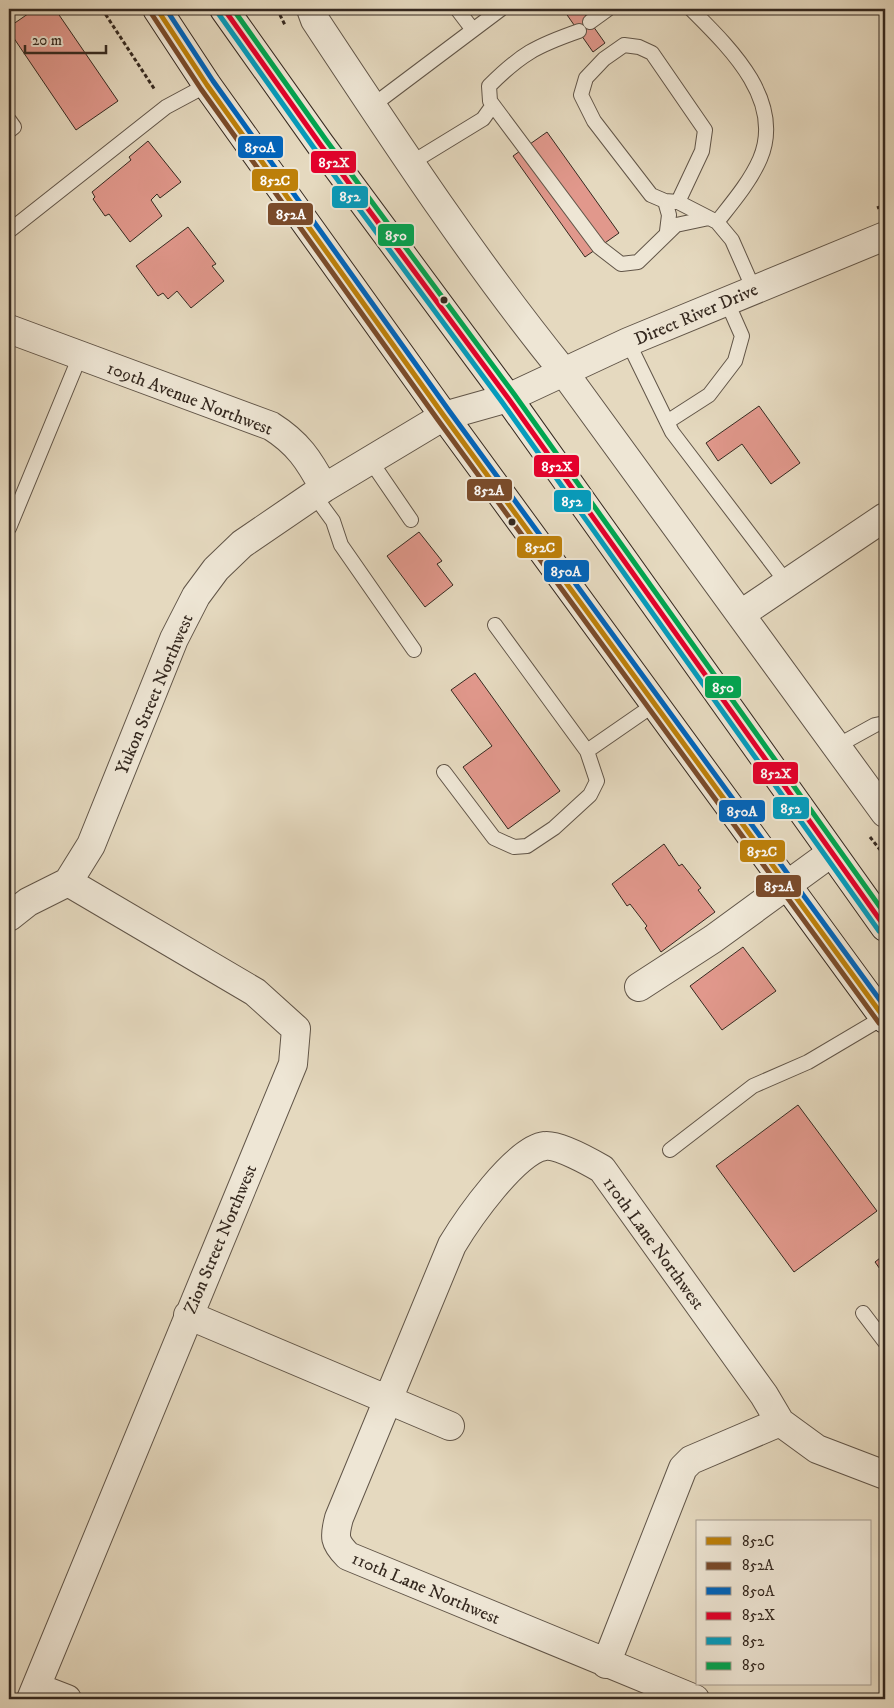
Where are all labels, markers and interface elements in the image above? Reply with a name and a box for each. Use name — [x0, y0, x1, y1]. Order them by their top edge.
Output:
scale bar — [25, 22, 106, 54]
text: 20 m — [32, 31, 62, 50]
line badge: 850A — [237, 135, 284, 159]
text: 850A — [245, 139, 276, 157]
line badge: 852X — [310, 150, 357, 174]
text: 852X — [319, 154, 350, 172]
line badge: 852C — [251, 168, 299, 192]
text: 852C — [260, 172, 290, 190]
line badge: 852 — [331, 185, 369, 209]
text: 852 — [340, 188, 362, 206]
line badge: 852A — [267, 202, 314, 226]
text: 852A — [276, 206, 307, 224]
line badge: 850 — [377, 223, 415, 247]
text: 850 — [385, 227, 407, 245]
street label: Direct River Drive — [631, 279, 762, 351]
unlabelled marker — [439, 295, 449, 305]
street label: 109th Avenue Northwest — [104, 357, 276, 441]
line badge: 852X — [533, 454, 580, 478]
text: 852X — [542, 458, 573, 476]
line badge: 852A — [466, 478, 513, 502]
text: 852A — [474, 482, 505, 500]
line badge: 852 — [553, 489, 592, 513]
text: 852 — [562, 493, 584, 511]
unlabelled marker — [507, 517, 517, 527]
line badge: 852C — [516, 535, 563, 559]
text: 852C — [525, 539, 555, 557]
line badge: 850A — [543, 559, 590, 583]
text: 850A — [551, 563, 582, 581]
street label: Yukon Street Northwest — [111, 611, 199, 778]
line badge: 850 — [704, 675, 742, 699]
text: 850 — [712, 679, 734, 697]
line badge: 852X — [752, 761, 799, 785]
text: 852X — [761, 765, 792, 783]
line badge: 852 — [772, 796, 810, 820]
line badge: 850A — [718, 799, 766, 823]
text: 852 — [781, 800, 803, 818]
text: 850A — [727, 803, 758, 821]
line badge: 852C — [739, 839, 786, 863]
text: 852C — [747, 843, 777, 861]
line badge: 852A — [755, 874, 802, 898]
text: 852A — [764, 878, 795, 896]
street label: Zion Street Northwest — [179, 1161, 262, 1317]
street label: 110th Lane Northwest — [598, 1173, 709, 1314]
legend — [696, 1520, 872, 1686]
text: 852C — [742, 1532, 774, 1551]
street label: 110th Lane Northwest — [348, 1548, 503, 1630]
text: 852A — [742, 1556, 774, 1575]
text: 850A — [742, 1582, 775, 1601]
text: 852X — [742, 1606, 775, 1625]
text: 852 — [742, 1632, 765, 1651]
text: 850 — [742, 1656, 765, 1675]

